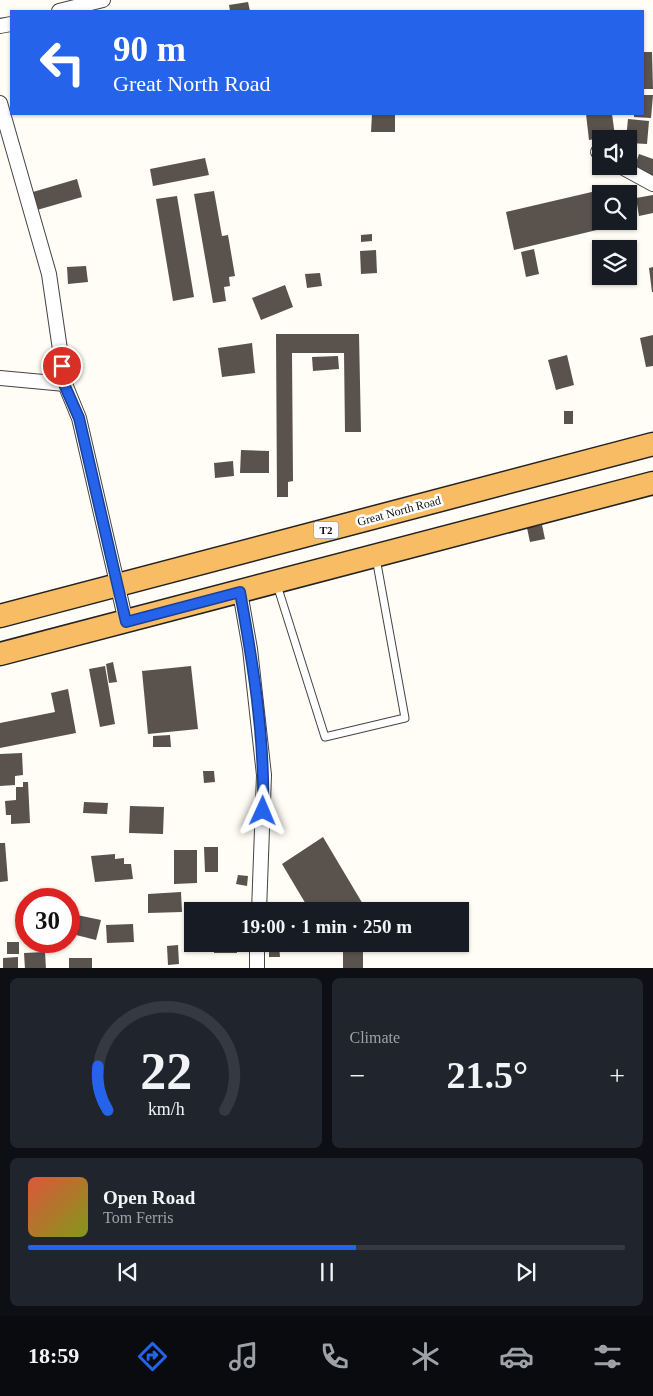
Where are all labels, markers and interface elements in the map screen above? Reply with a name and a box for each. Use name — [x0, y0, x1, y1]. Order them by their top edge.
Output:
icon: left — [30, 30, 95, 95]
text: 90 m — [113, 30, 186, 69]
text: Great North Road — [113, 71, 271, 96]
map controls — [592, 130, 637, 285]
button: sound — [592, 130, 637, 175]
button: search — [592, 185, 637, 230]
button: layers — [592, 240, 637, 285]
pin — [41, 345, 83, 387]
icon: arrive — [48, 352, 76, 380]
street label: Great North Road — [356, 493, 442, 529]
road number: T2 — [314, 522, 338, 538]
position arrow — [236, 784, 288, 836]
speed limit sign: 30 — [15, 888, 80, 953]
text: 19:00 · 1 min · 250 m — [241, 916, 412, 937]
text: Climate — [350, 1029, 400, 1046]
text: 22 — [140, 1043, 192, 1100]
text: 21.5° — [446, 1054, 528, 1096]
text: − — [350, 1060, 365, 1091]
text: + — [609, 1060, 625, 1091]
text: km/h — [147, 1099, 184, 1119]
text: Open Road — [103, 1187, 195, 1208]
text: Tom Ferris — [103, 1209, 173, 1226]
icon: previous — [114, 1258, 142, 1286]
icon: pause — [313, 1258, 341, 1286]
icon: next — [512, 1258, 540, 1286]
icon: directions — [135, 1339, 170, 1374]
icon: music — [226, 1339, 261, 1374]
icon: phone — [317, 1339, 352, 1374]
icon: climate — [408, 1339, 443, 1374]
icon: car — [499, 1339, 534, 1374]
icon: filters — [590, 1339, 625, 1374]
text: 18:59 — [28, 1343, 79, 1368]

